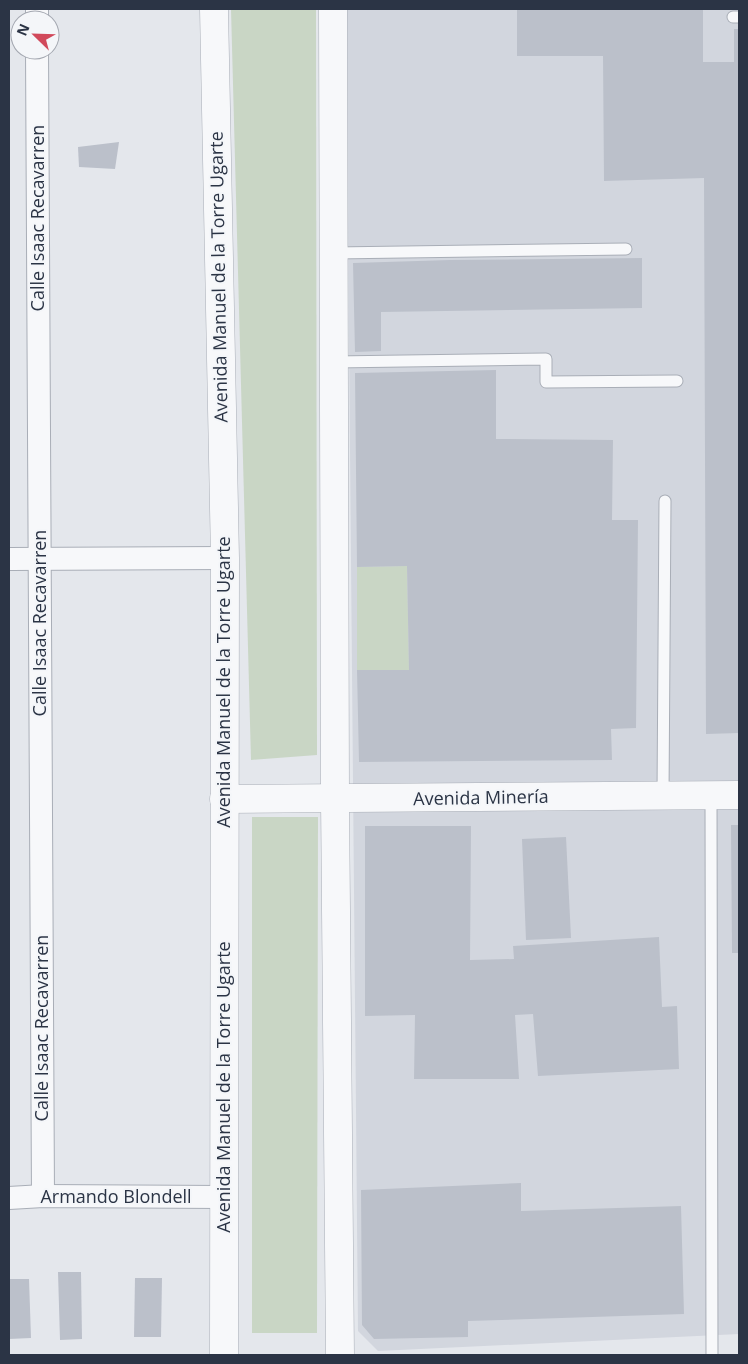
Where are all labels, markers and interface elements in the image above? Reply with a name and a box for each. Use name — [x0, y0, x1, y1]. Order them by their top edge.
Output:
north arrow — [10, 10, 60, 60]
text: N — [12, 21, 34, 39]
street label: Calle Isaac Recavarren — [25, 125, 49, 311]
street label: Avenida Manuel de la Torre Ugarte — [203, 131, 233, 423]
street label: Calle Isaac Recavarren — [27, 530, 51, 716]
street label: Avenida Manuel de la Torre Ugarte — [211, 536, 235, 828]
street label: Avenida Minería — [413, 784, 549, 810]
street label: Calle Isaac Recavarren — [29, 935, 53, 1121]
street label: Avenida Manuel de la Torre Ugarte — [211, 941, 235, 1233]
street label: Armando Blondell — [40, 1184, 192, 1208]

